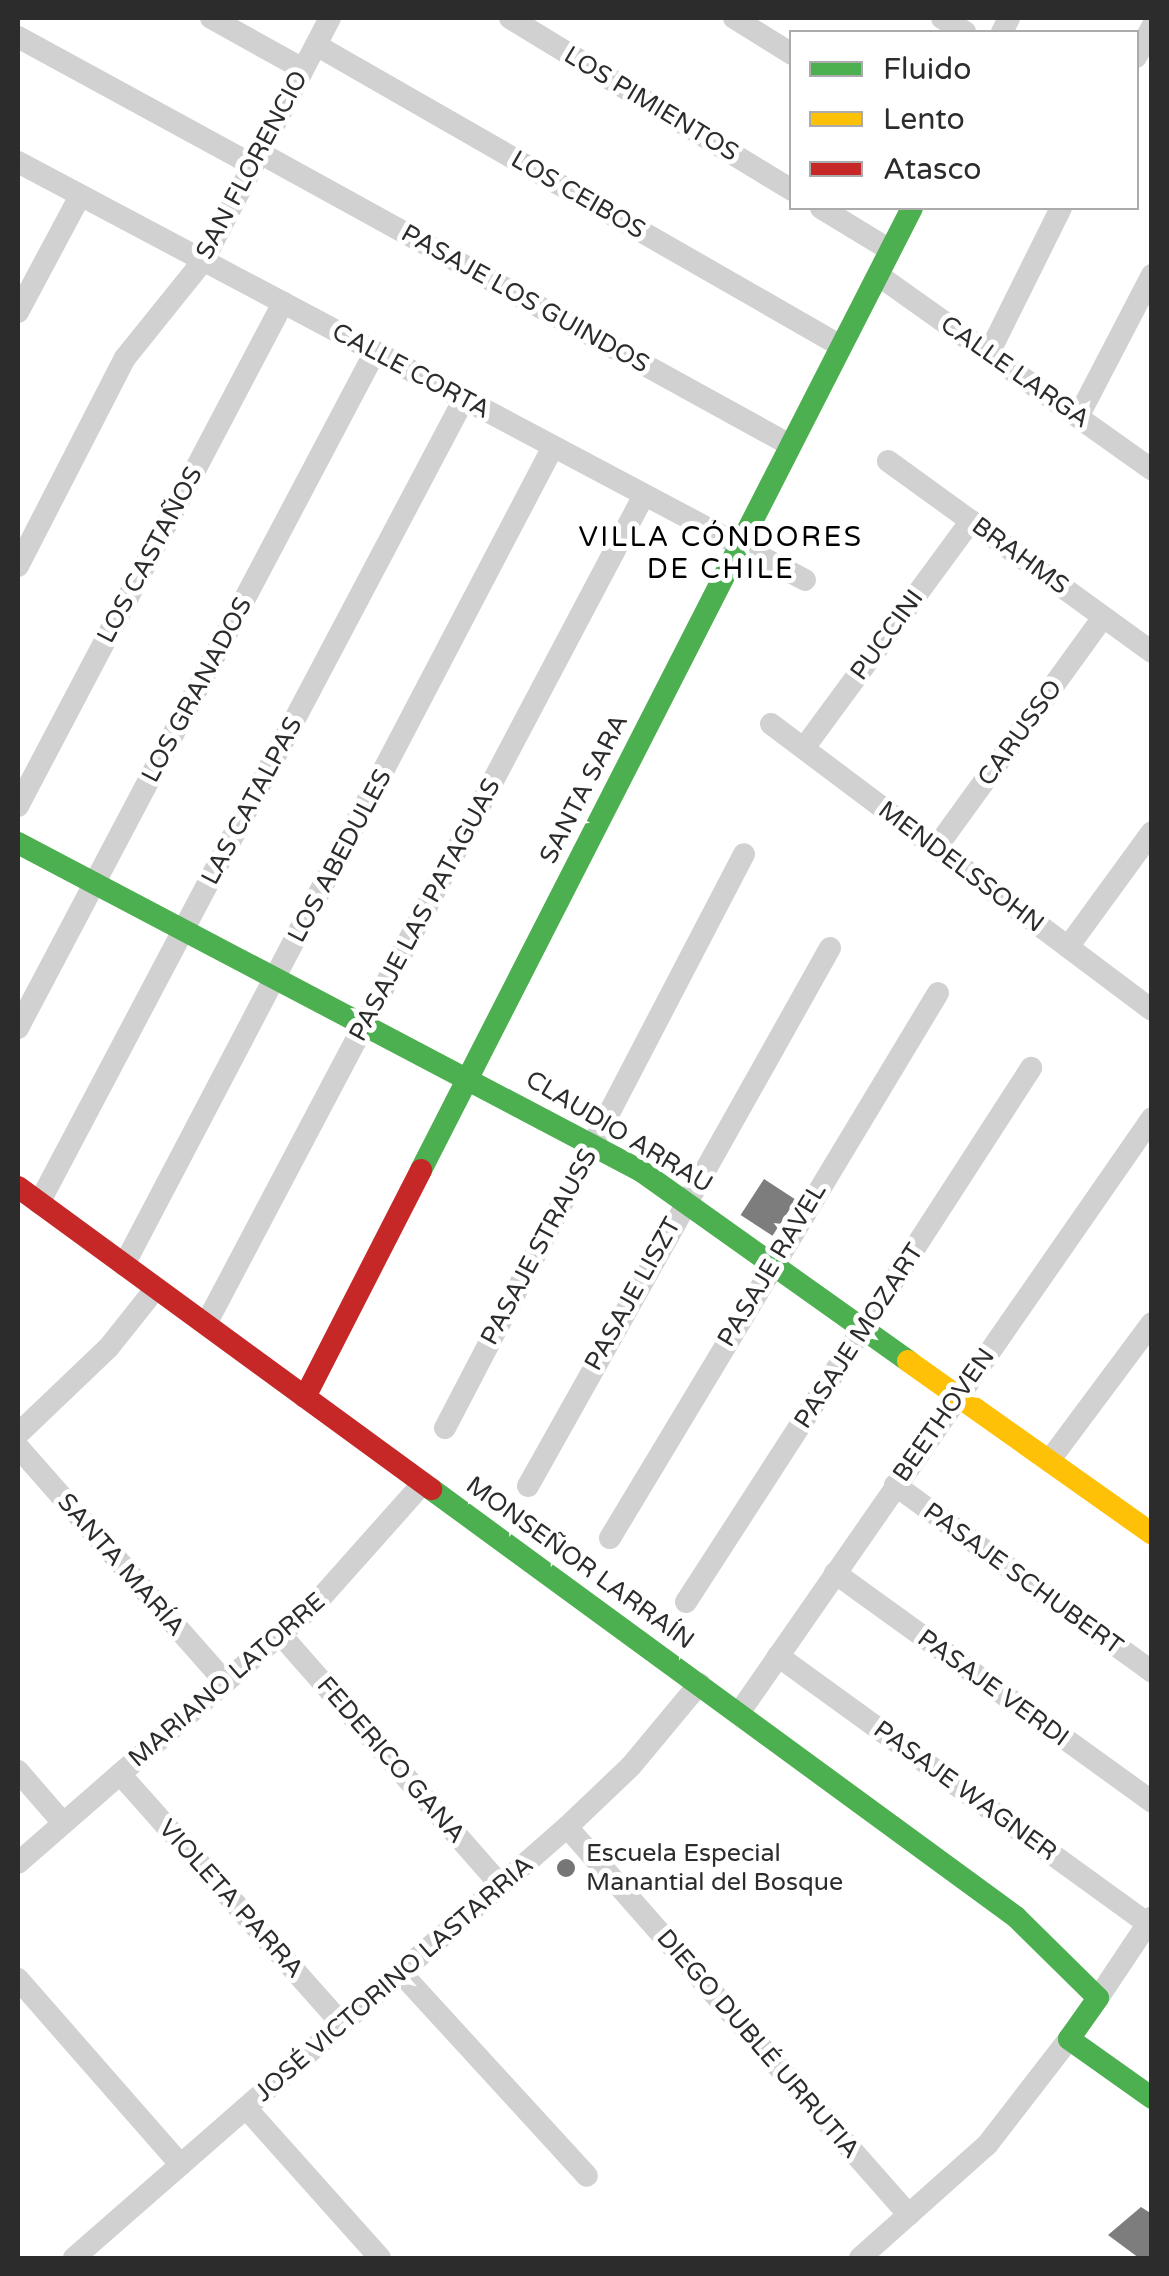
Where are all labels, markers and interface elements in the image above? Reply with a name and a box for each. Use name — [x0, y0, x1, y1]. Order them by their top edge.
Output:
legend — [789, 30, 1139, 210]
street label: LOS PIMIENTOS — [558, 40, 744, 168]
text: Fluido — [883, 51, 971, 88]
street label: SAN FLORENCIO — [190, 66, 314, 264]
text: Lento — [883, 101, 965, 138]
street label: LOS CEIBOS — [506, 144, 650, 246]
text: Atasco — [883, 151, 982, 188]
street label: PASAJE LOS GUINDOS — [396, 218, 654, 380]
street label: CALLE LARGA — [935, 309, 1095, 435]
street label: CALLE CORTA — [327, 317, 495, 425]
street label: LOS CASTAÑOS — [91, 462, 209, 648]
street label: BRAHMS — [966, 511, 1074, 601]
district label: VILLA CÓNDORES DE CHILE — [578, 520, 864, 586]
street label: PUCCINI — [844, 584, 930, 686]
street label: LOS GRANADOS — [136, 592, 258, 788]
street label: CARUSSO — [971, 674, 1069, 792]
street label: SANTA SARA — [534, 709, 634, 869]
street label: LAS CATALPAS — [195, 712, 309, 890]
street label: LOS ABEDULES — [282, 764, 398, 948]
street label: PASAJE LAS PATAGUAS — [343, 774, 507, 1046]
street label: MENDELSSOHN — [872, 795, 1050, 939]
street label: CLAUDIO ARRAU — [520, 1064, 718, 1200]
street label: PASAJE STRAUSS — [475, 1144, 603, 1350]
street label: PASAJE RAVEL — [711, 1178, 833, 1352]
street label: PASAJE LISZT — [579, 1212, 687, 1376]
street label: PASAJE MOZART — [788, 1238, 930, 1434]
street label: BEETHOVEN — [887, 1342, 1001, 1488]
street label: MONSEÑOR LARRAÍN — [460, 1470, 700, 1656]
street label: SANTA MARÍA — [51, 1487, 191, 1643]
street label: PASAJE SCHUBERT — [917, 1497, 1129, 1661]
street label: MARIANO LATORRE — [123, 1586, 331, 1774]
street label: PASAJE VERDI — [912, 1623, 1074, 1753]
street label: FEDERICO GANA — [311, 1671, 471, 1849]
street label: PASAJE WAGNER — [868, 1715, 1062, 1867]
street label: VIOLETA PARRA — [152, 1814, 310, 1984]
place label: Escuela Especial Manantial del Bosque — [586, 1839, 843, 1898]
street label: JOSÉ VICTORINO LASTARRIA — [249, 1850, 539, 2108]
marker: Escuela Especial Manantial del Bosque — [555, 1857, 577, 1879]
street label: DIEGO DUBLÉ URRUTIA — [650, 1923, 866, 2165]

